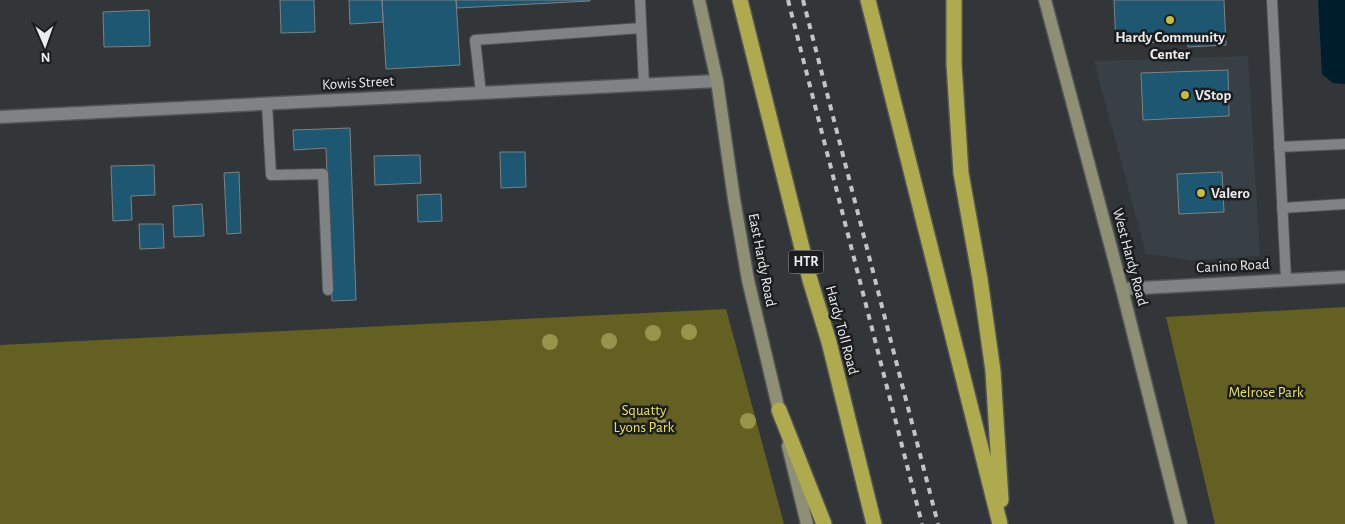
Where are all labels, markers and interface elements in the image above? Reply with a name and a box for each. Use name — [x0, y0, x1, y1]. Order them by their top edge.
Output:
marker: Hardy Community Center — [1164, 14, 1176, 26]
north arrow — [20, 20, 70, 70]
place label: Hardy Community Center — [1115, 30, 1225, 62]
text: N — [40, 50, 51, 64]
street label: Kowis Street — [322, 74, 395, 92]
place label: VStop — [1195, 88, 1231, 103]
marker: VStop — [1179, 89, 1191, 101]
place label: Valero — [1211, 186, 1250, 201]
marker: Valero — [1195, 187, 1207, 199]
street label: West Hardy Road — [1110, 207, 1150, 308]
street label: East Hardy Road — [746, 212, 778, 308]
road number: HTR — [788, 250, 824, 274]
street label: Canino Road — [1196, 257, 1270, 275]
street label: Hardy Toll Road — [823, 284, 861, 376]
park label: Melrose Park — [1228, 385, 1304, 400]
park label: Squatty Lyons Park — [614, 403, 675, 435]

